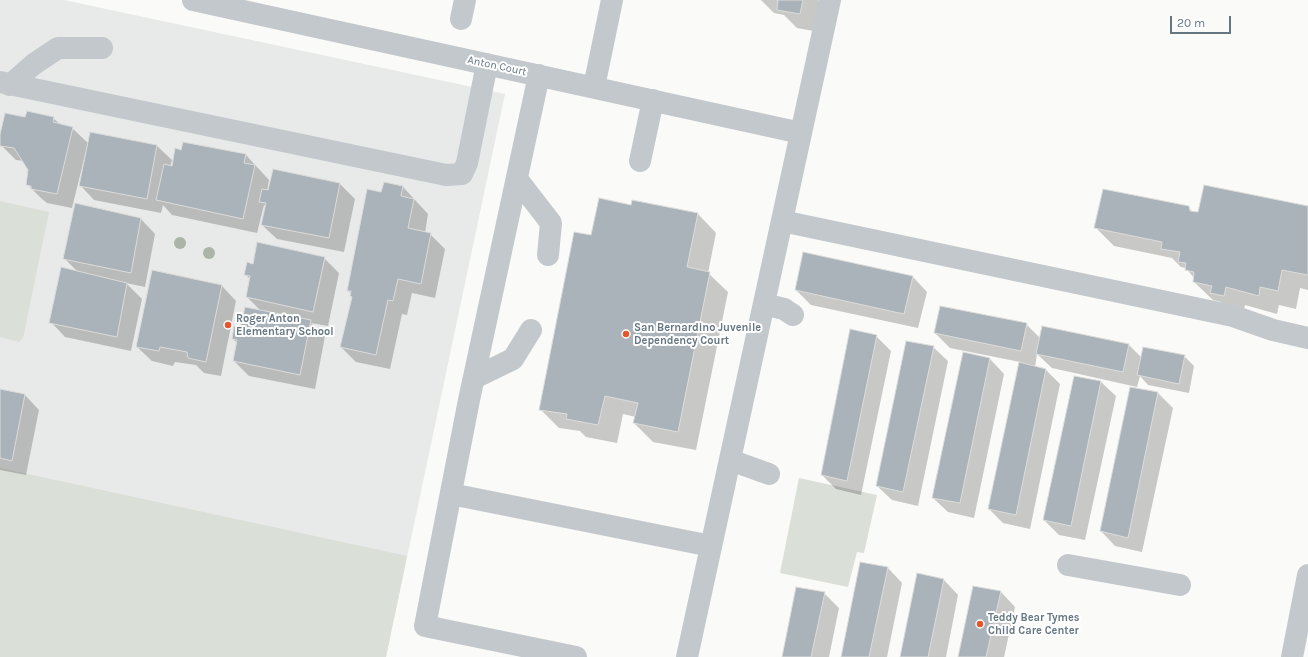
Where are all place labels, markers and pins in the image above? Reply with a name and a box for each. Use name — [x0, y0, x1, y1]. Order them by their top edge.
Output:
place label: Roger Anton Elementary School — [236, 312, 334, 338]
marker: Roger Anton Elementary School — [223, 320, 233, 330]
place label: San Bernardino Juvenile Dependency Court — [634, 321, 761, 347]
marker: San Bernardino Juvenile Dependency Court — [621, 329, 631, 339]
place label: Teddy Bear Tymes Child Care Center — [988, 611, 1080, 637]
marker: Teddy Bear Tymes Child Care Center — [975, 619, 985, 629]

